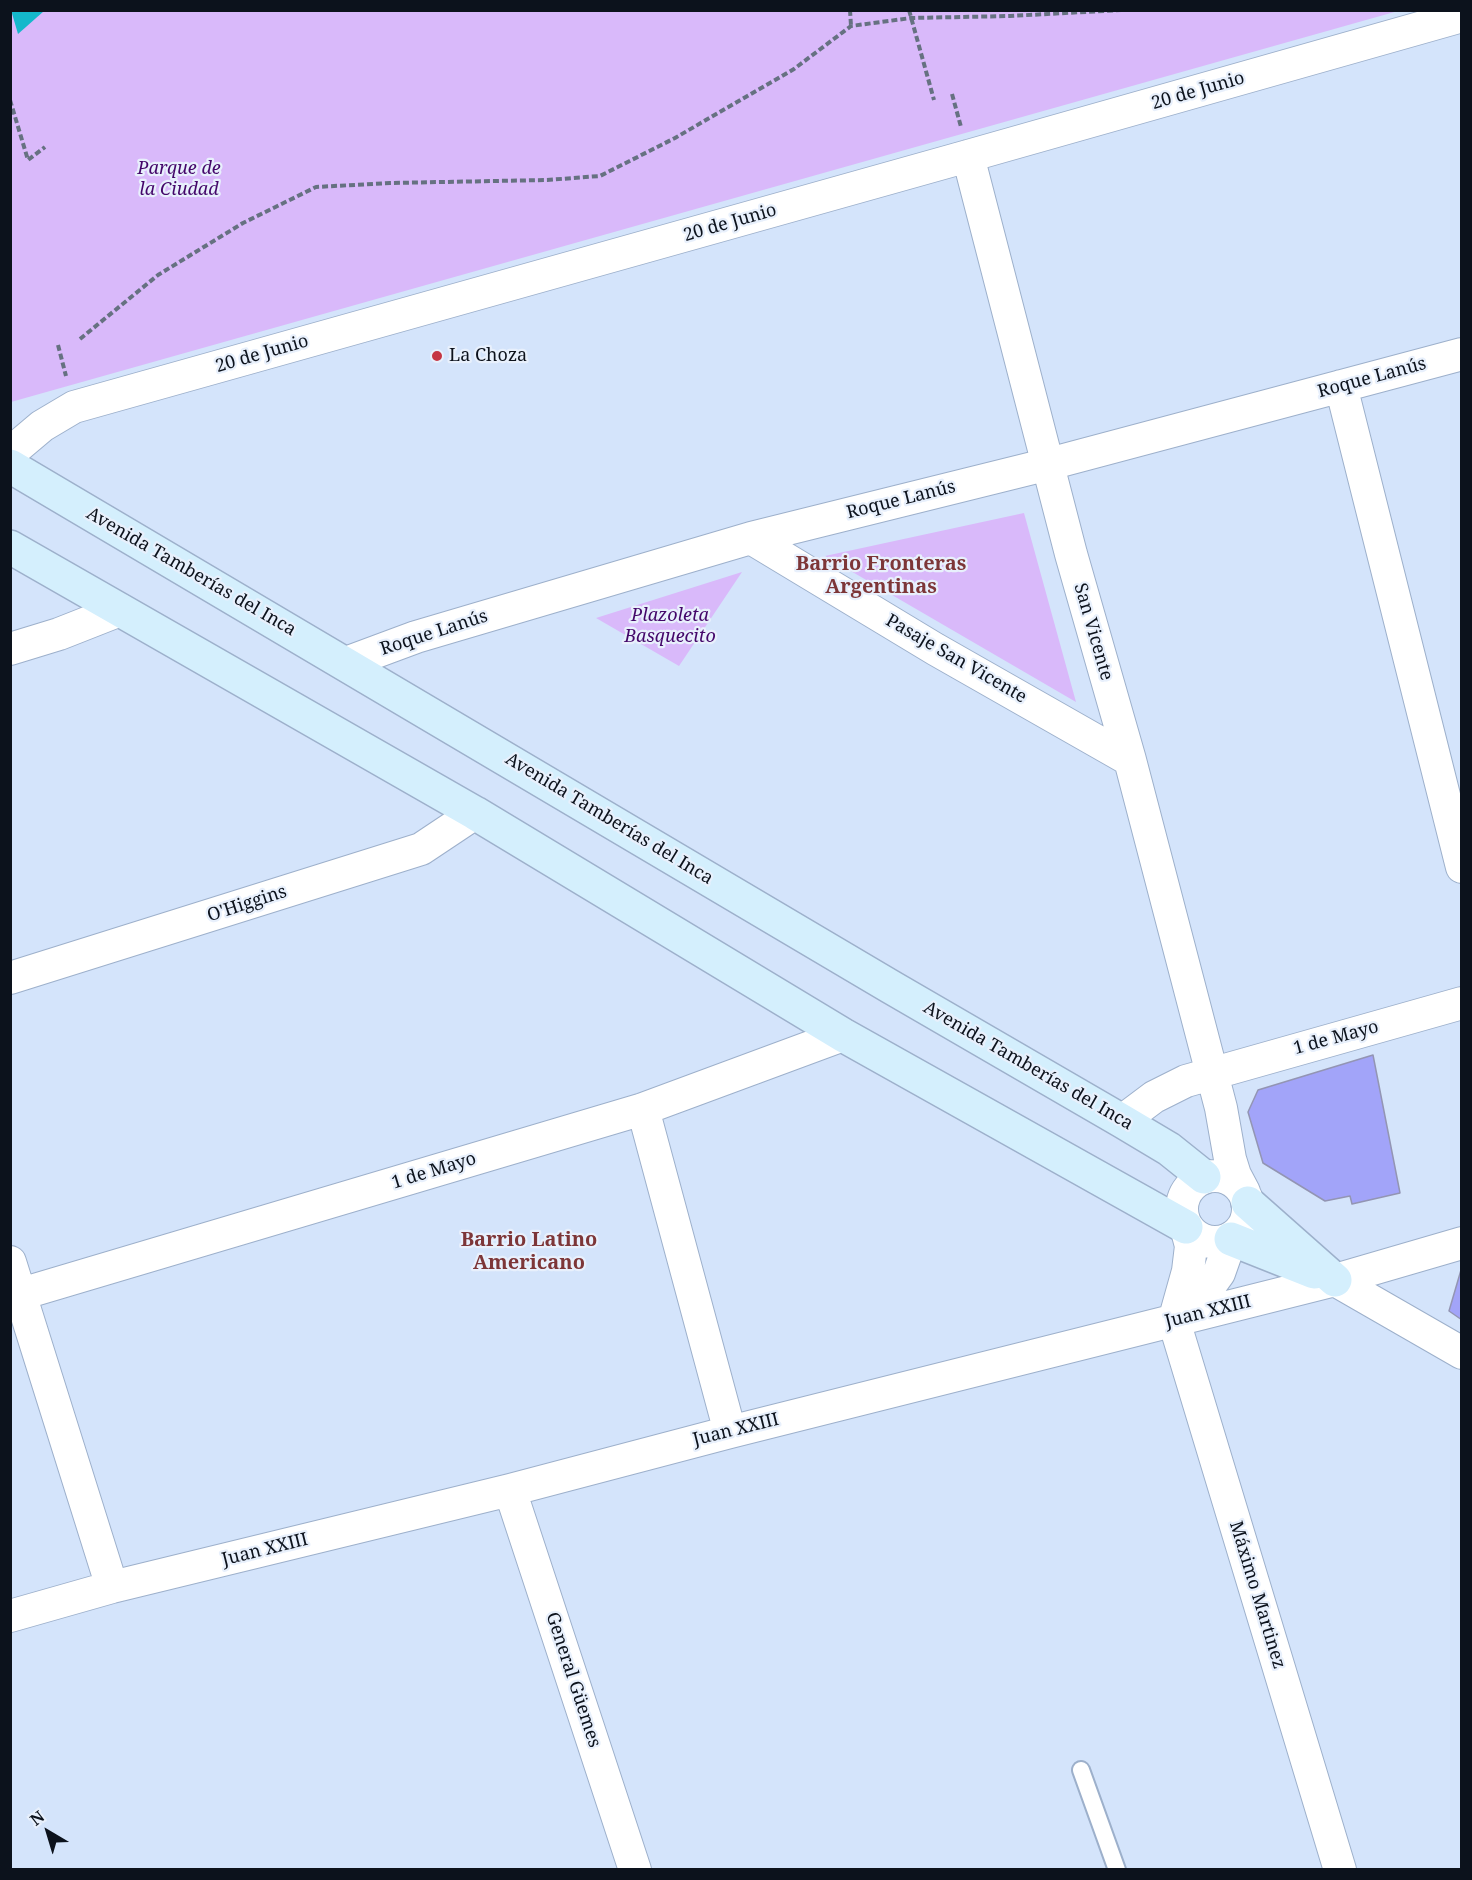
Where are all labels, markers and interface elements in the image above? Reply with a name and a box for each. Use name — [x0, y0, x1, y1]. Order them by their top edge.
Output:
street label: 20 de Junio — [1149, 67, 1247, 115]
park label: Parque de la Ciudad — [137, 158, 221, 201]
street label: 20 de Junio — [681, 199, 779, 247]
street label: 20 de Junio — [213, 330, 311, 378]
place label: La Choza — [449, 345, 527, 367]
marker: La Choza — [430, 349, 444, 363]
street label: Roque Lanús — [1315, 353, 1429, 403]
street label: Roque Lanús — [844, 476, 958, 524]
street label: Avenida Tamberías del Inca — [82, 503, 300, 641]
district label: Barrio Fronteras Argentinas — [796, 552, 966, 599]
street label: San Vicente — [1069, 581, 1117, 683]
park label: Plazoleta Basquecito — [624, 605, 716, 648]
street label: Roque Lanús — [378, 606, 490, 660]
street label: Pasaje San Vicente — [882, 610, 1030, 708]
street label: Avenida Tamberías del Inca — [501, 748, 717, 890]
street label: O'Higgins — [205, 881, 289, 927]
street label: Avenida Tamberías del Inca — [919, 997, 1137, 1135]
street label: 1 de Mayo — [1291, 1016, 1381, 1060]
street label: 1 de Mayo — [389, 1148, 479, 1194]
district label: Barrio Latino Americano — [461, 1228, 597, 1275]
street label: Juan XXIII — [1163, 1291, 1253, 1333]
street label: Juan XXIII — [691, 1409, 781, 1451]
street label: Máximo Martinez — [1224, 1519, 1290, 1671]
street label: Juan XXIII — [220, 1529, 310, 1571]
street label: General Güemes — [541, 1610, 605, 1750]
north arrow — [18, 1802, 78, 1862]
text: N — [25, 1805, 49, 1830]

